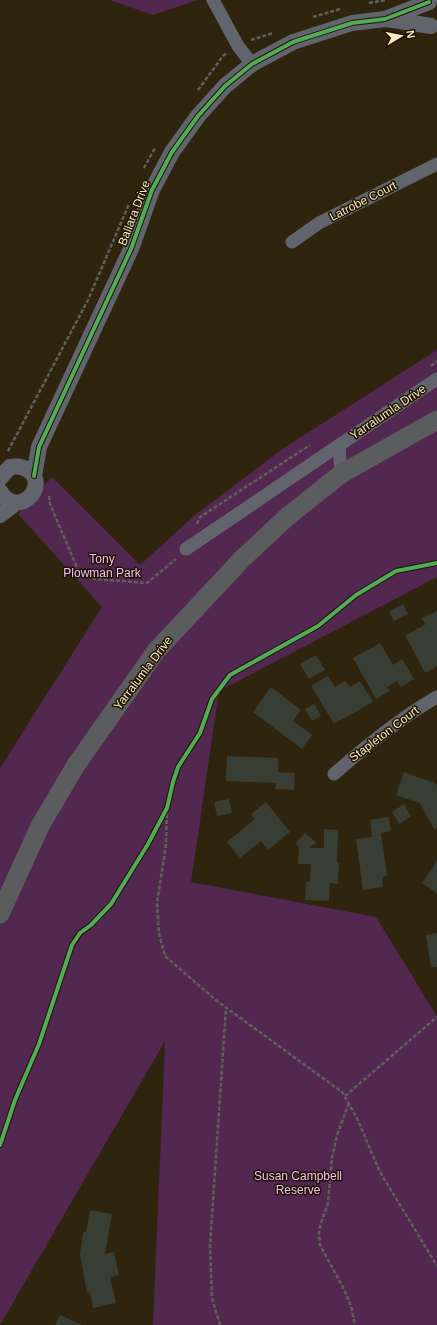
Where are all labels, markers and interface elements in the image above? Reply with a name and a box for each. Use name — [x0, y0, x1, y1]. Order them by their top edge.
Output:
north arrow — [381, 16, 421, 56]
text: N — [404, 29, 417, 39]
street label: Ballara Drive — [115, 178, 153, 248]
street label: Latrobe Court — [327, 178, 399, 224]
street label: Yarralumla Drive — [347, 381, 429, 443]
park label: Tony Plowman Park — [63, 552, 142, 580]
street label: Yarralumla Drive — [111, 633, 175, 713]
street label: Stapleton Court — [346, 703, 422, 765]
park label: Susan Campbell Reserve — [254, 1169, 342, 1197]

